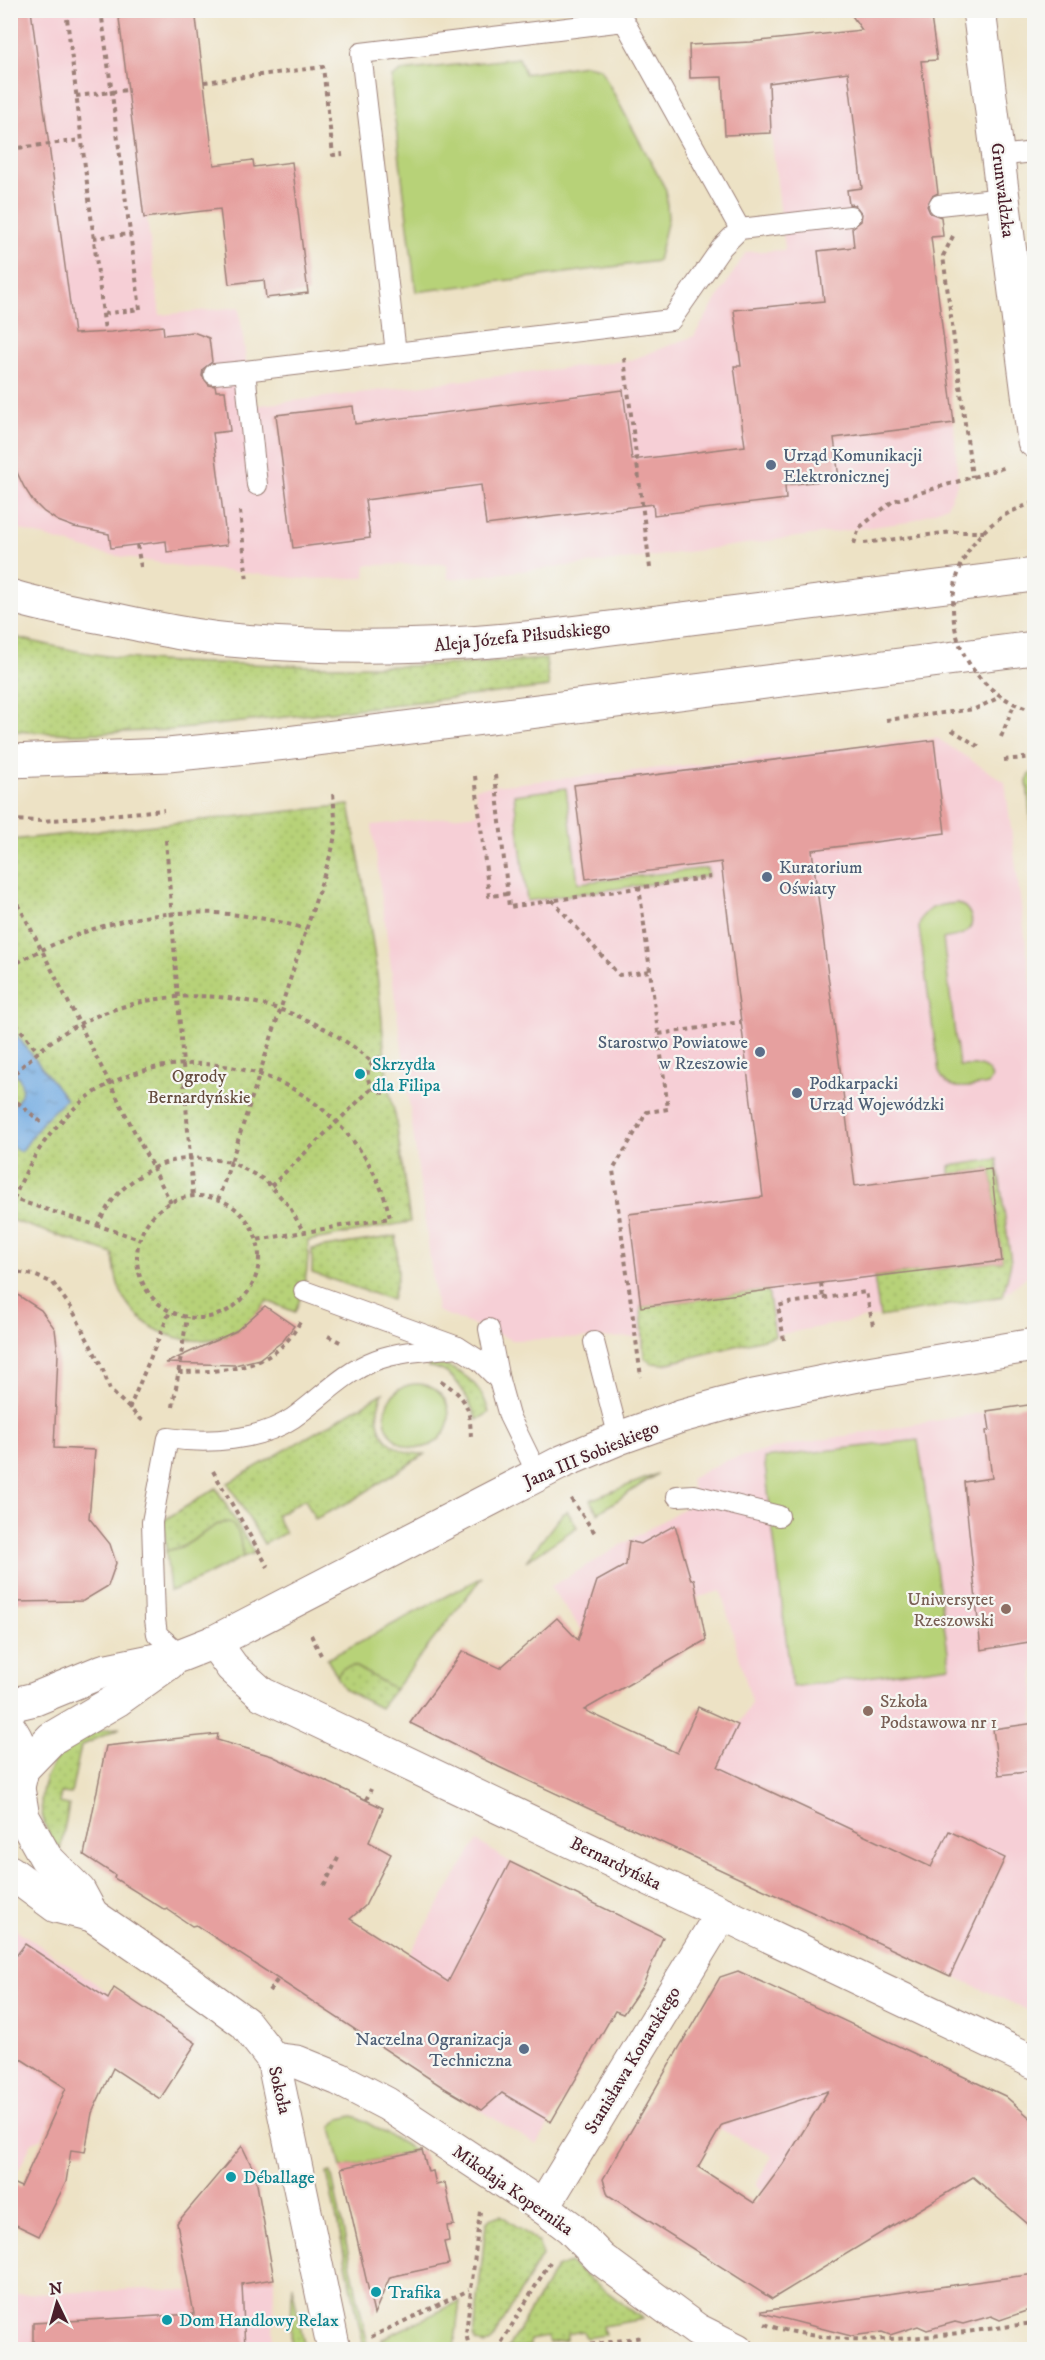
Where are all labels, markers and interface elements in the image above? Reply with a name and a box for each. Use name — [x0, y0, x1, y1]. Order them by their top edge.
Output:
street label: Grunwaldzka — [985, 142, 1019, 239]
place label: Urząd Komunikacji Elektronicznej — [783, 445, 922, 488]
marker: Urząd Komunikacji Elektronicznej — [764, 458, 778, 472]
street label: Aleja Józefa Piłsudskiego — [433, 617, 611, 657]
place label: Kuratorium Oświaty — [779, 857, 862, 900]
marker: Kuratorium Oświaty — [760, 870, 774, 884]
place label: Starostwo Powiatowe w Rzeszowie — [598, 1032, 748, 1075]
marker: Starostwo Powiatowe w Rzeszowie — [753, 1045, 767, 1059]
place label: Skrzydła dla Filipa — [372, 1054, 441, 1097]
park label: Ogrody Bernardyńskie — [147, 1066, 251, 1109]
marker: Skrzydła dla Filipa — [353, 1067, 367, 1081]
place label: Podkarpacki Urząd Wojewódzki — [809, 1073, 944, 1116]
marker: Podkarpacki Urząd Wojewódzki — [790, 1086, 804, 1100]
street label: Jana III Sobieskiego — [519, 1416, 663, 1494]
place label: Uniwersytet Rzeszowski — [907, 1589, 994, 1632]
marker: Uniwersytet Rzeszowski — [999, 1602, 1013, 1616]
place label: Szkoła Podstawowa nr 1 — [880, 1691, 997, 1734]
marker: Szkoła Podstawowa nr 1 — [861, 1704, 875, 1718]
street label: Bernardyńska — [566, 1832, 665, 1896]
street label: Stanisława Konarskiego — [580, 1982, 686, 2138]
place label: Naczelna Ogranizacja Techniczna — [356, 2029, 512, 2072]
marker: Naczelna Ogranizacja Techniczna — [517, 2042, 531, 2056]
street label: Sokoła — [263, 2064, 295, 2117]
street label: Mikołaja Kopernika — [448, 2141, 577, 2241]
place label: Déballage — [243, 2167, 315, 2189]
marker: Déballage — [224, 2170, 238, 2184]
north arrow — [27, 2273, 87, 2333]
text: N — [48, 2279, 63, 2300]
place label: Trafika — [388, 2282, 441, 2304]
marker: Trafika — [369, 2285, 383, 2299]
place label: Dom Handlowy Relax — [179, 2310, 339, 2332]
marker: Dom Handlowy Relax — [160, 2313, 174, 2327]

